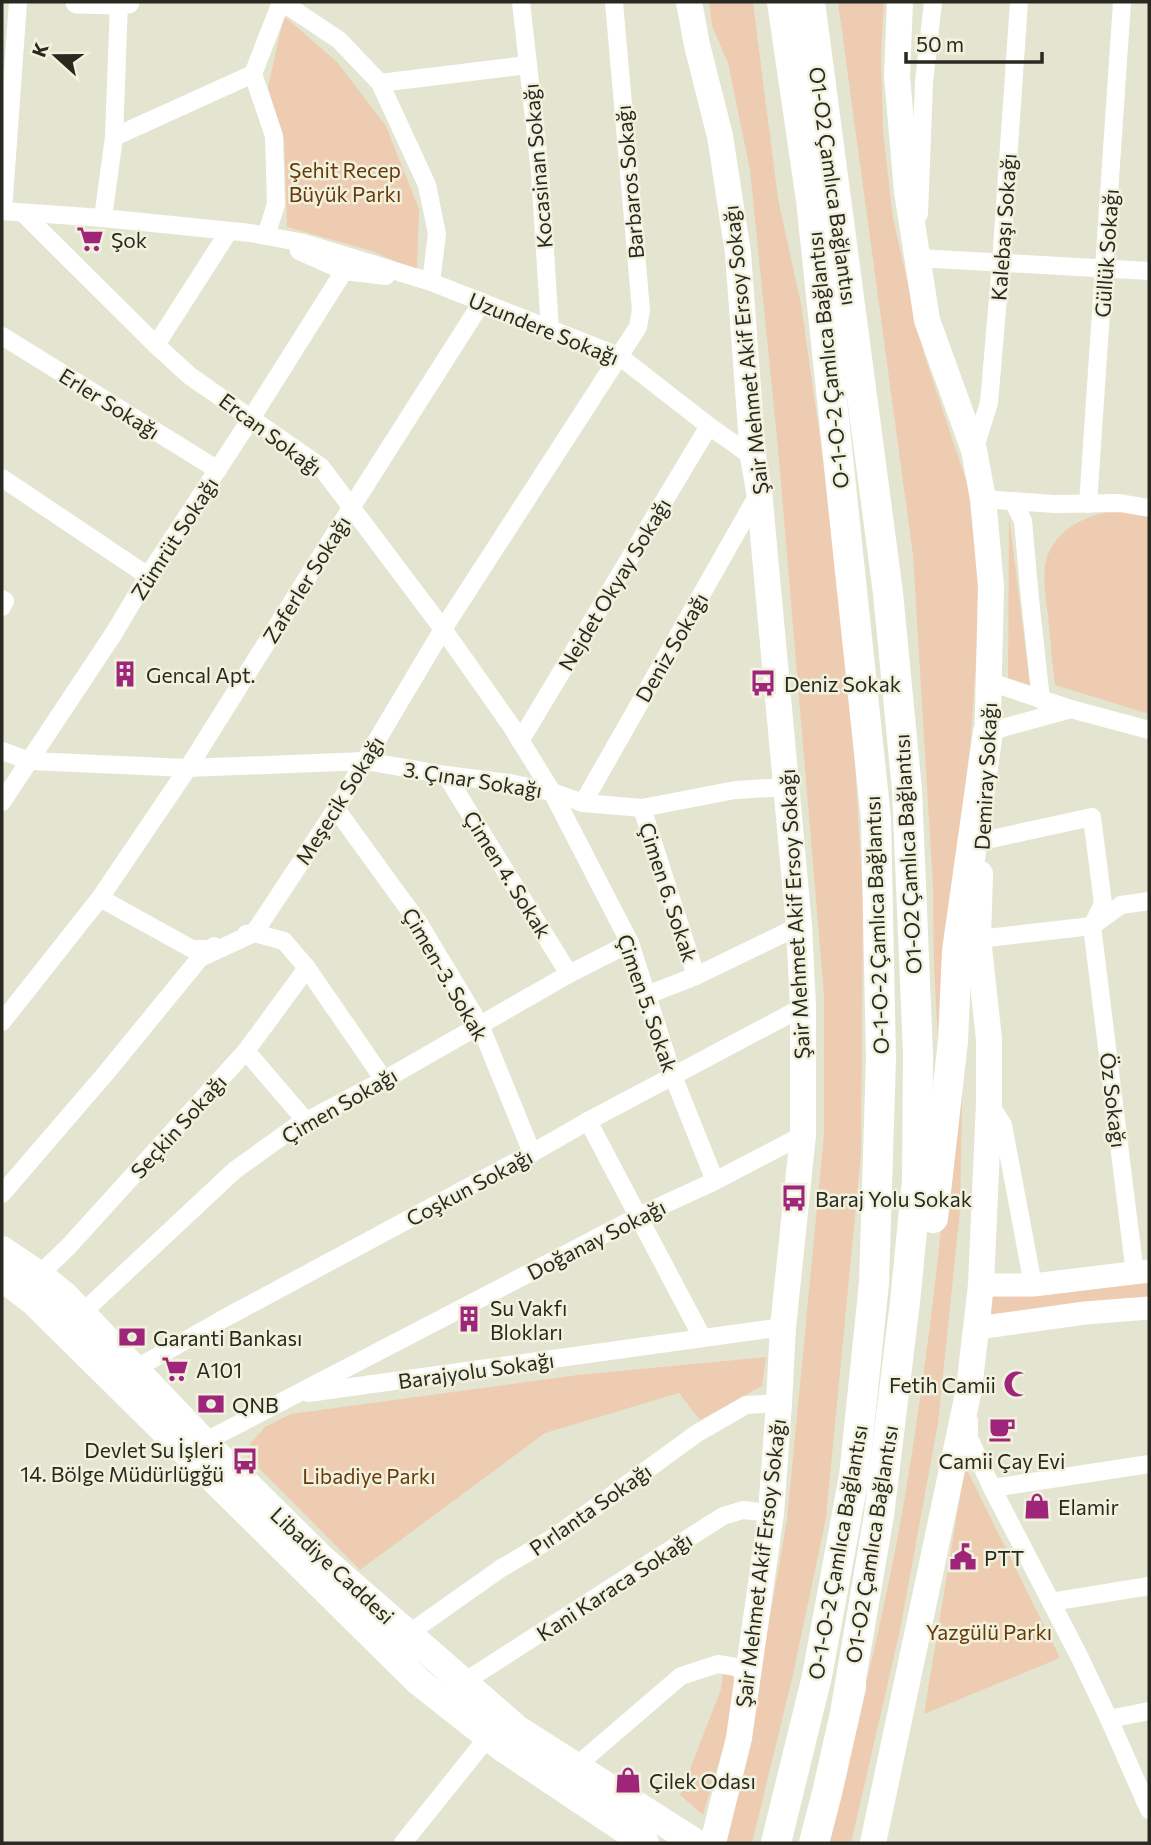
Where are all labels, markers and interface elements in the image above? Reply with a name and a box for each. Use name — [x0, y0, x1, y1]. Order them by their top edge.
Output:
north arrow — [21, 21, 91, 91]
scale bar — [906, 21, 1042, 65]
text: 50 m — [916, 31, 964, 56]
text: K — [27, 39, 53, 60]
street label: O1-O2 Çamlıca Bağlantısı — [805, 65, 863, 307]
street label: Kocasinan Sokağı — [517, 83, 557, 249]
street label: Barbaros Sokağı — [610, 104, 648, 260]
street label: Kalebaşı Sokağı — [985, 152, 1021, 302]
park label: Şehit Recep Büyük Parkı — [289, 157, 401, 206]
street label: Güllük Sokağı — [1089, 188, 1123, 318]
street label: Şair Mehmet Akif Ersoy Sokağı — [717, 204, 773, 496]
supermarket icon: Şok — [75, 224, 105, 254]
place label: Şok — [111, 227, 147, 252]
street label: O-1-O-2 Çamlıca Bağlantısı — [801, 230, 853, 490]
street label: Uzundere Sokağı — [465, 286, 623, 370]
street label: Erler Sokağı — [55, 362, 165, 444]
street label: Ercan Sokağı — [215, 387, 327, 481]
street label: Zümrüt Sokağı — [125, 472, 223, 604]
street label: Nejdet Okyay Sokağı — [553, 493, 675, 675]
street label: Zaferler Sokağı — [257, 511, 355, 647]
street label: Deniz Sokağı — [630, 588, 712, 706]
building icon: Gencal Apt. — [110, 659, 140, 689]
place label: Gencal Apt. — [146, 662, 256, 687]
bus stop icon: Deniz Sokak — [748, 668, 778, 698]
place label: Deniz Sokak — [784, 671, 901, 696]
street label: Demiray Sokağı — [969, 701, 1001, 851]
street label: Meşecik Sokağı — [289, 731, 389, 869]
street label: O1-O2 Çamlıca Bağlantısı — [888, 733, 926, 975]
street label: 3. Çınar Sokağı — [402, 756, 544, 802]
street label: Şair Mehmet Akif Ersoy Sokağı — [774, 768, 814, 1060]
street label: O-1-O-2 Çamlıca Bağlantısı — [859, 795, 893, 1055]
street label: Çimen 4. Sokak — [459, 806, 557, 942]
street label: Çimen 6. Sokak — [635, 819, 703, 965]
street label: Çimen-3. Sokak — [398, 903, 494, 1045]
street label: Çimen 5. Sokak — [613, 931, 683, 1075]
street label: Öz Sokağı — [1096, 1051, 1132, 1149]
street label: Çimen Sokağı — [277, 1062, 401, 1148]
street label: Seçkin Sokağı — [125, 1069, 231, 1183]
street label: Coşkun Sokağı — [402, 1143, 536, 1231]
bus stop icon: Baraj Yolu Sokak — [779, 1183, 809, 1213]
place label: Baraj Yolu Sokak — [815, 1186, 972, 1211]
street label: Doğanay Sokağı — [523, 1193, 669, 1285]
place label: Su Vakfı Blokları — [490, 1295, 567, 1344]
building icon: Su Vakfı Blokları — [454, 1304, 484, 1334]
bank icon: Garanti Bankası — [117, 1322, 147, 1352]
place label: Garanti Bankası — [153, 1325, 303, 1350]
street label: Barajyolu Sokağı — [396, 1347, 556, 1393]
supermarket icon: A101 — [160, 1354, 190, 1384]
place label: A101 — [196, 1357, 242, 1382]
mosque icon: Fetih Camii — [1002, 1369, 1032, 1399]
place label: Fetih Camii — [889, 1372, 996, 1397]
bank icon: QNB — [196, 1389, 226, 1419]
place label: QNB — [232, 1392, 279, 1417]
cafe icon: Camii Çay Evi — [987, 1414, 1017, 1444]
street label: Şair Mehmet Akif Ersoy Sokağı — [730, 1417, 790, 1709]
street label: O-1-O-2 Çamlıca Bağlantısı — [802, 1422, 872, 1682]
street label: O1-O2 Çamlıca Bağlantısı — [840, 1423, 902, 1665]
place label: Devlet Su İşleri 14. Bölge Müdürlügğü — [20, 1437, 224, 1486]
bus stop icon: Devlet Su İşleri 14. Bölge Müdürlügğü — [230, 1446, 260, 1476]
place label: Camii Çay Evi — [939, 1448, 1065, 1473]
street label: Pırlanta Sokağı — [524, 1458, 656, 1560]
park label: Libadiye Parkı — [302, 1463, 436, 1488]
shop icon: Elamir — [1022, 1491, 1052, 1521]
place label: Elamir — [1058, 1494, 1119, 1519]
street label: Libadiye Caddesi — [266, 1501, 400, 1629]
street label: Kani Karaca Sokağı — [532, 1526, 696, 1646]
public building icon: PTT — [948, 1542, 978, 1572]
place label: PTT — [984, 1545, 1024, 1570]
park label: Yazgülü Parkı — [926, 1619, 1052, 1644]
shop icon: Çilek Odası — [613, 1765, 643, 1795]
place label: Çilek Odası — [649, 1768, 756, 1793]

